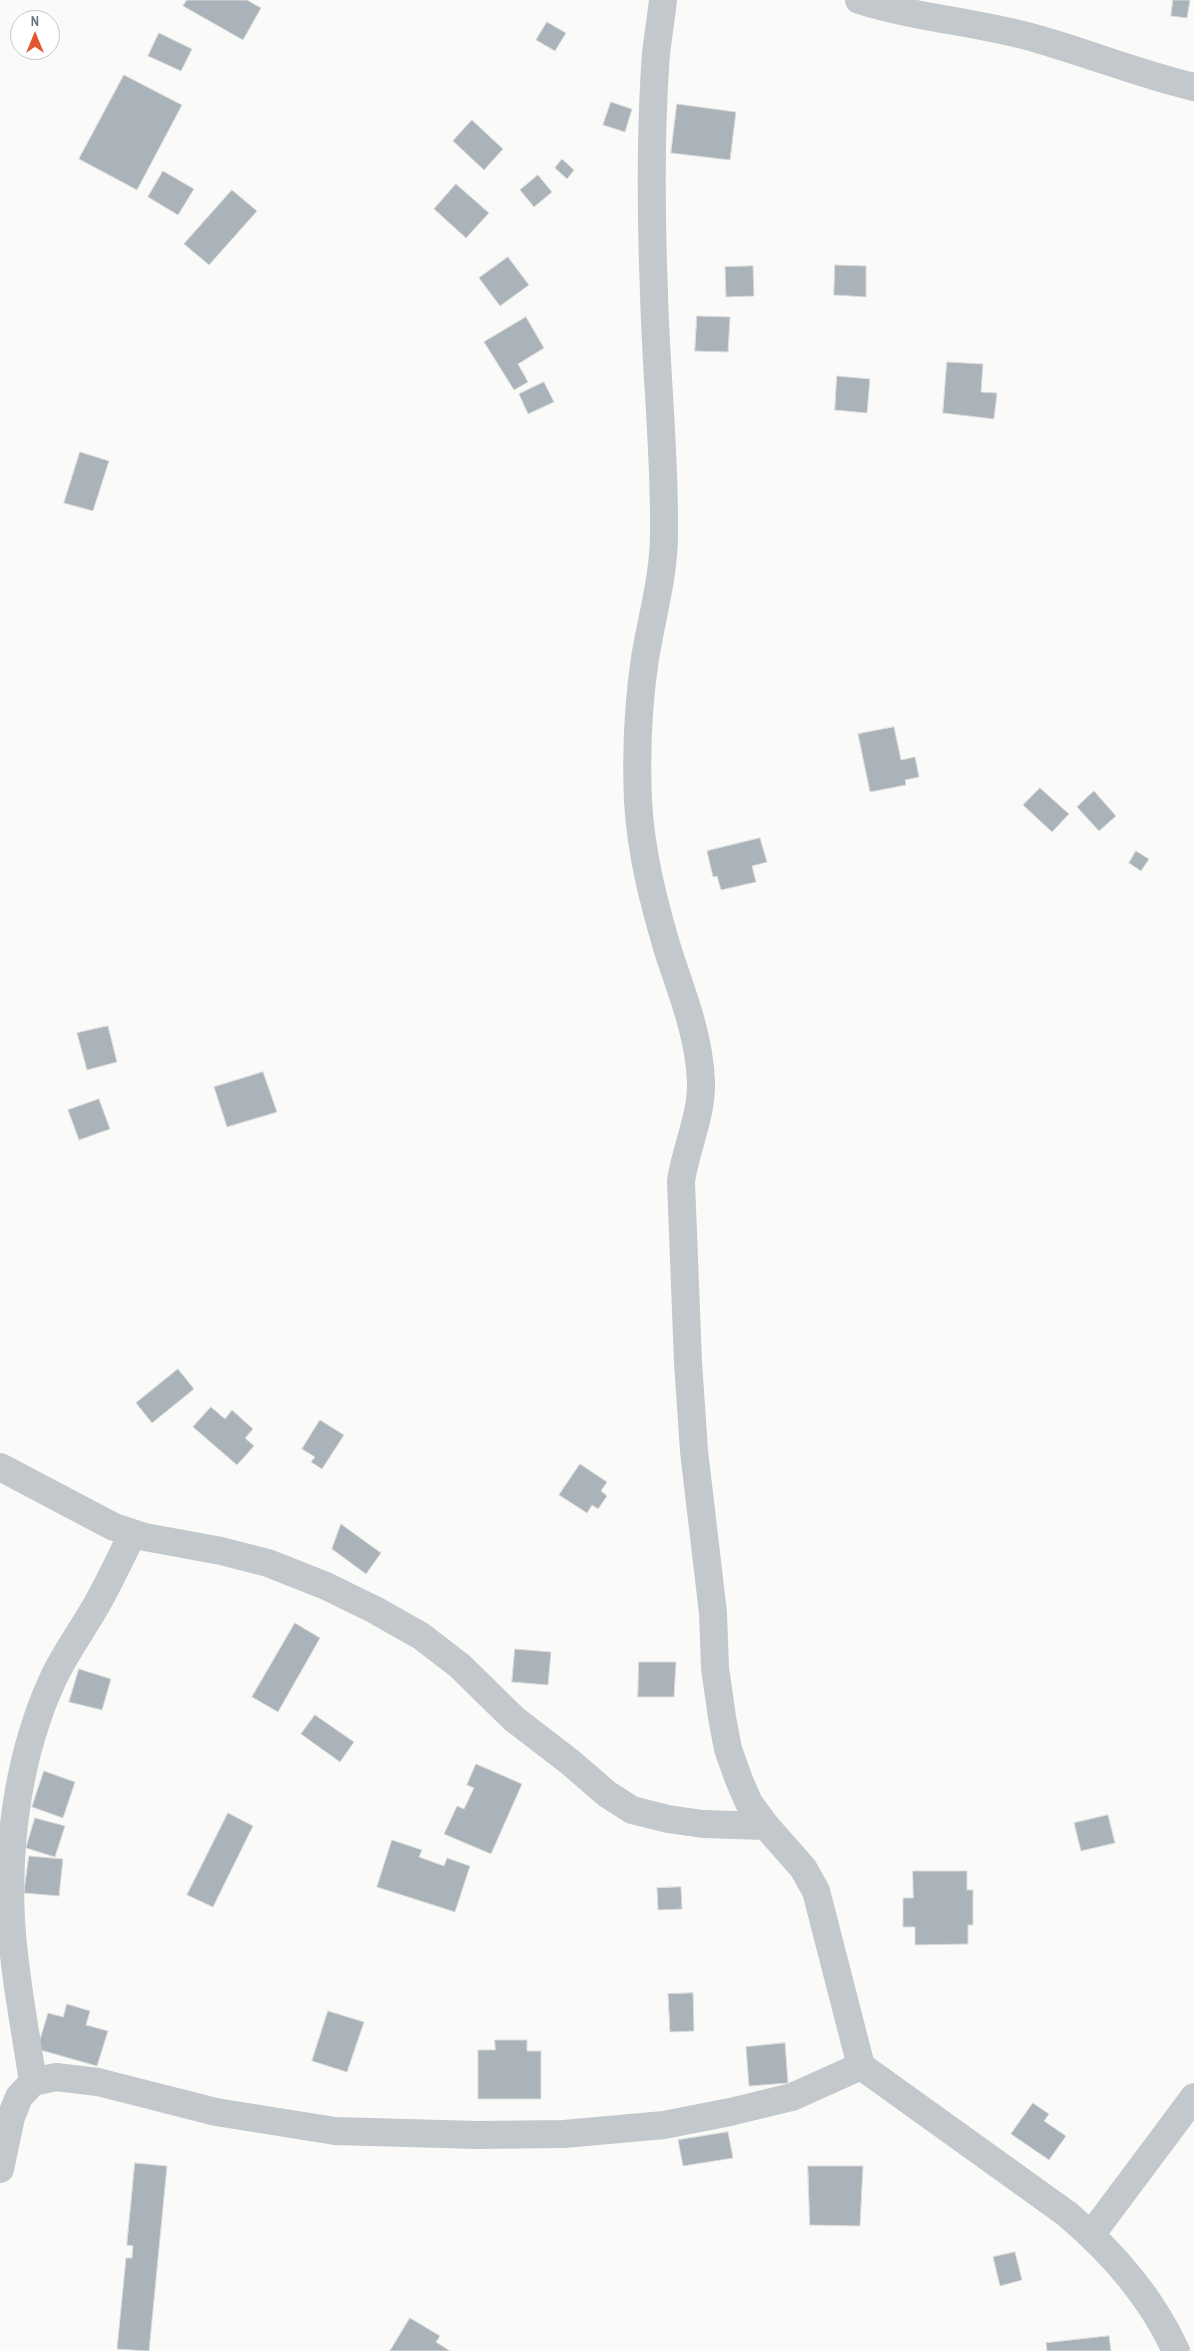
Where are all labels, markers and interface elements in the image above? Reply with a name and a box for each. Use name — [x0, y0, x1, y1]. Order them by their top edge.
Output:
north arrow — [10, 10, 60, 60]
text: N — [31, 12, 39, 30]

